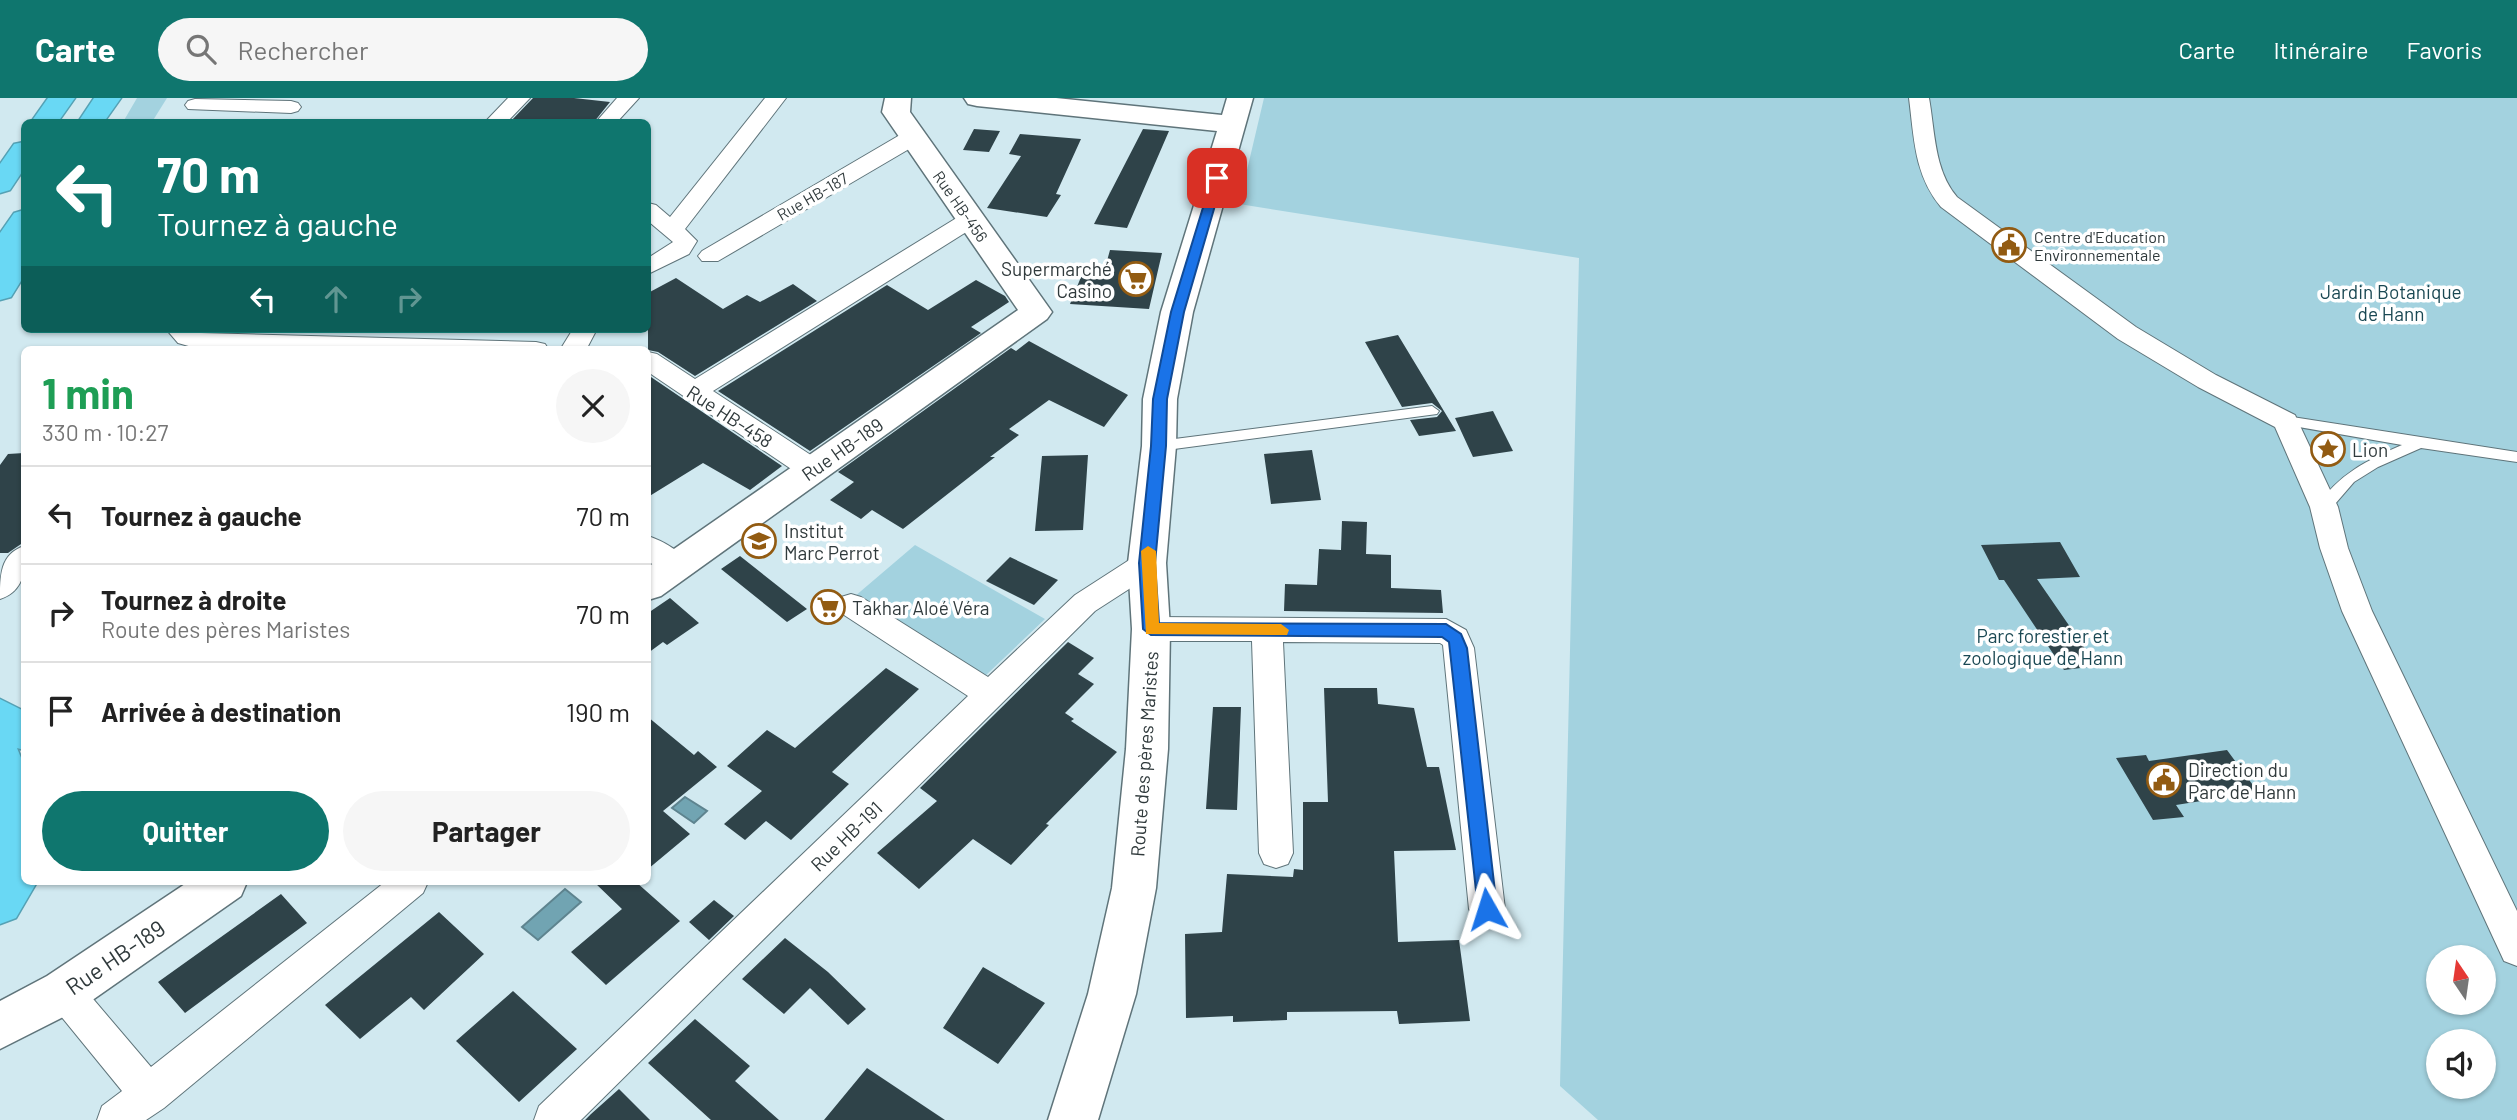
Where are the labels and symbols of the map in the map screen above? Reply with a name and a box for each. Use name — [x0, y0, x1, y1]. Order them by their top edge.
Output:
pin — [1187, 148, 1247, 208]
street label: Rue HB-456 — [930, 167, 992, 245]
street label: Rue HB-187 — [773, 168, 851, 224]
public building icon: Centre d'Education Environnementale — [1990, 226, 2028, 264]
place label: Centre d'Education Environnementale — [2034, 227, 2166, 264]
place label: Supermarché Casino — [1001, 257, 1112, 302]
supermarket icon: Supermarché Casino — [1117, 260, 1155, 298]
park label: Jardin Botanique de Hann — [2320, 280, 2462, 325]
street label: Rue HB-458 — [683, 380, 777, 452]
street label: Rue HB-189 — [797, 413, 887, 485]
place icon: Lion — [2309, 430, 2347, 468]
place label: Lion — [2352, 438, 2388, 461]
place label: Institut Marc Perrot — [784, 519, 880, 564]
school or university icon: Institut Marc Perrot — [740, 522, 778, 560]
supermarket icon: Takhar Aloé Véra — [809, 588, 847, 626]
place label: Takhar Aloé Véra — [852, 596, 990, 619]
park label: Parc forestier et zoologique de Hann — [1963, 624, 2123, 669]
street label: Route des pères Maristes — [1125, 650, 1163, 858]
place label: Direction du Parc de Hann — [2188, 758, 2296, 803]
public building icon: Direction du Parc de Hann — [2145, 761, 2183, 799]
street label: Rue HB-191 — [806, 796, 886, 876]
position arrow — [1450, 872, 1524, 946]
street label: Rue HB-189 — [60, 914, 170, 1000]
north arrow — [2426, 945, 2496, 1015]

